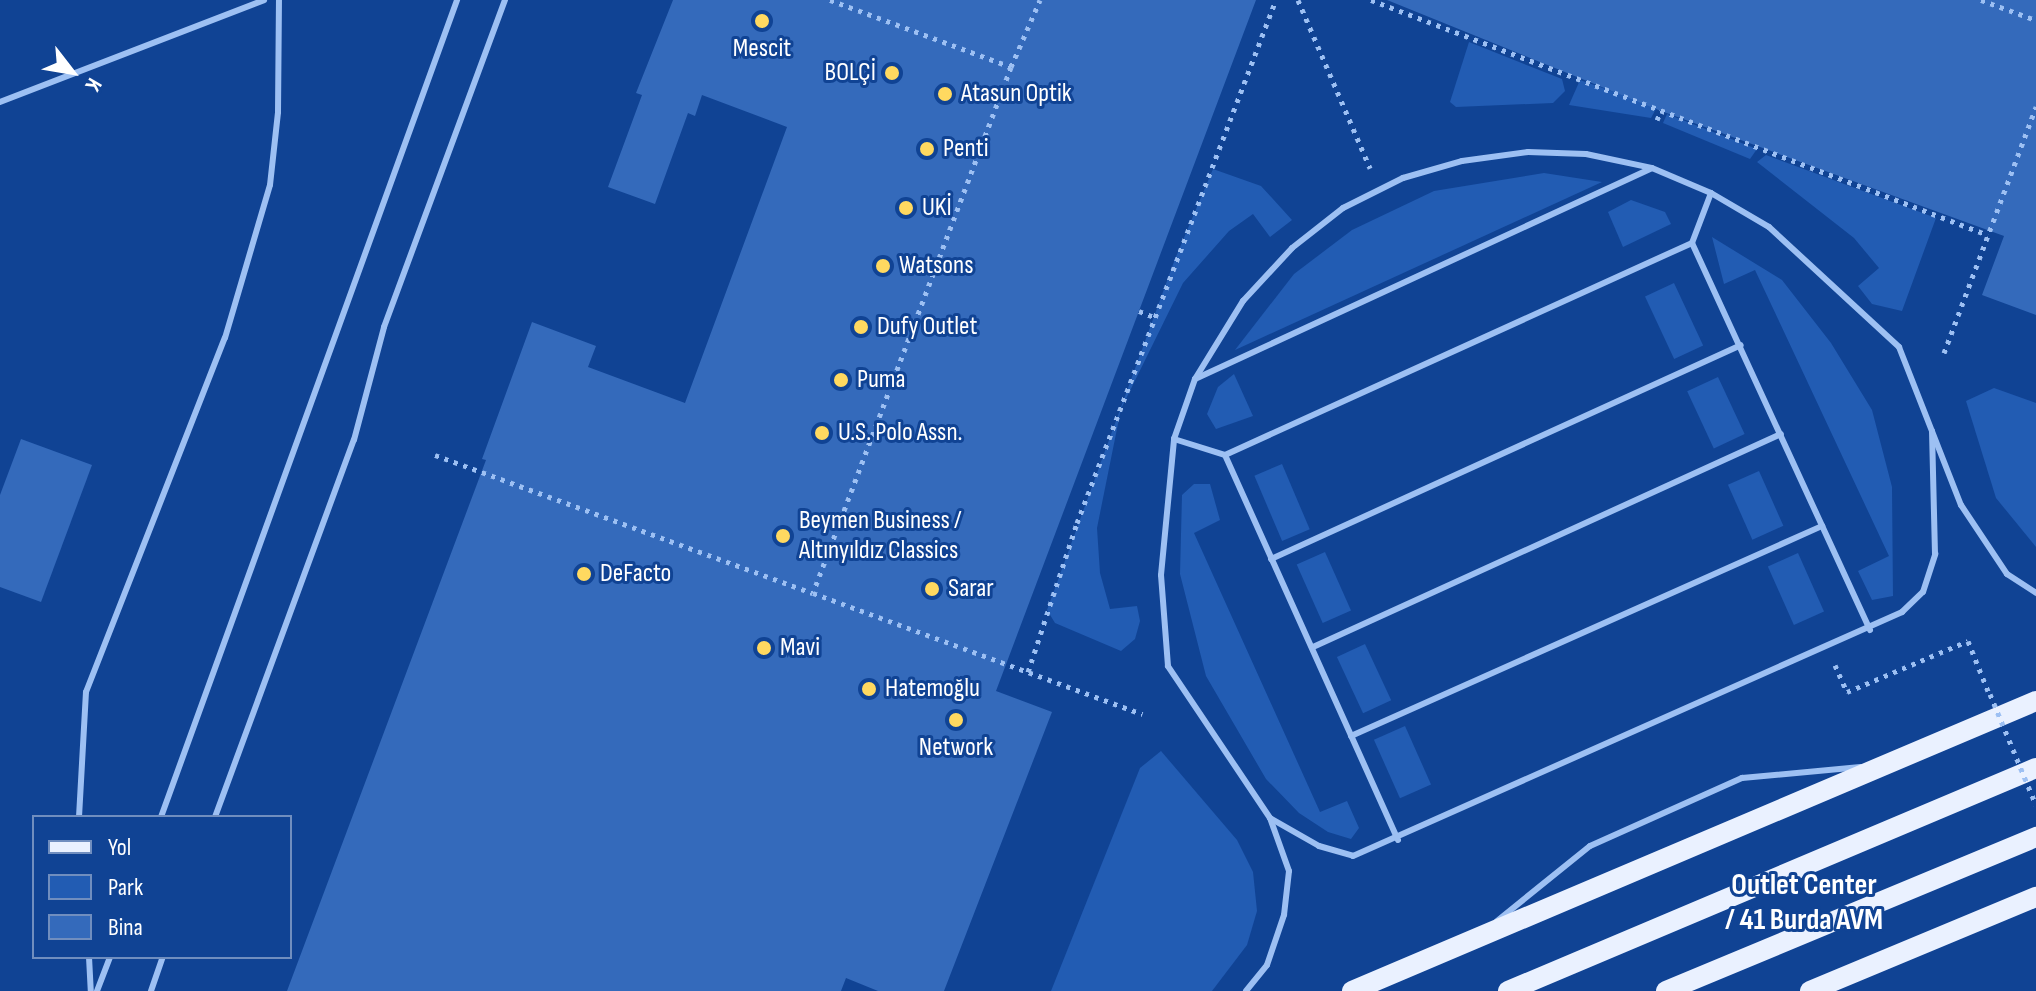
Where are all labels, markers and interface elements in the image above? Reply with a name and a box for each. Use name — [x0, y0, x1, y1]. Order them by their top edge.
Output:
marker: Mescit — [753, 12, 771, 30]
north arrow — [32, 32, 112, 112]
place label: Mescit — [733, 33, 791, 65]
place label: BOLÇİ — [825, 57, 876, 89]
marker: BOLÇİ — [883, 64, 901, 82]
text: K — [79, 73, 107, 96]
place label: Atasun Optik — [961, 78, 1072, 110]
marker: Atasun Optik — [936, 85, 954, 103]
place label: Penti — [943, 133, 988, 165]
marker: Penti — [918, 140, 936, 158]
place label: UKİ — [922, 192, 952, 224]
marker: UKİ — [897, 199, 915, 217]
place label: Watsons — [899, 250, 974, 282]
marker: Watsons — [874, 257, 892, 275]
place label: Dufy Outlet — [877, 311, 977, 343]
marker: Dufy Outlet — [852, 318, 870, 336]
place label: Puma — [857, 364, 906, 396]
marker: Puma — [832, 371, 850, 389]
place label: U.S. Polo Assn. — [838, 417, 962, 449]
marker: U.S. Polo Assn. — [813, 424, 831, 442]
place label: Beymen Business / Altınyıldız Classics — [799, 505, 962, 566]
marker: Beymen Business / Altınyıldız Classics — [774, 527, 792, 545]
place label: DeFacto — [600, 558, 671, 590]
marker: DeFacto — [575, 565, 593, 583]
place label: Sarar — [948, 573, 994, 605]
marker: Sarar — [923, 580, 941, 598]
place label: Mavi — [780, 632, 820, 664]
marker: Mavi — [755, 639, 773, 657]
place label: Hatemoğlu — [885, 673, 980, 705]
marker: Hatemoğlu — [860, 680, 878, 698]
marker: Network — [947, 711, 965, 729]
place label: Network — [919, 732, 993, 764]
legend — [32, 815, 292, 959]
text: Yol — [108, 833, 131, 862]
district label: Outlet Center / 41 Burda AVM — [1725, 867, 1883, 938]
text: Park — [108, 873, 143, 902]
text: Bina — [108, 913, 143, 942]

